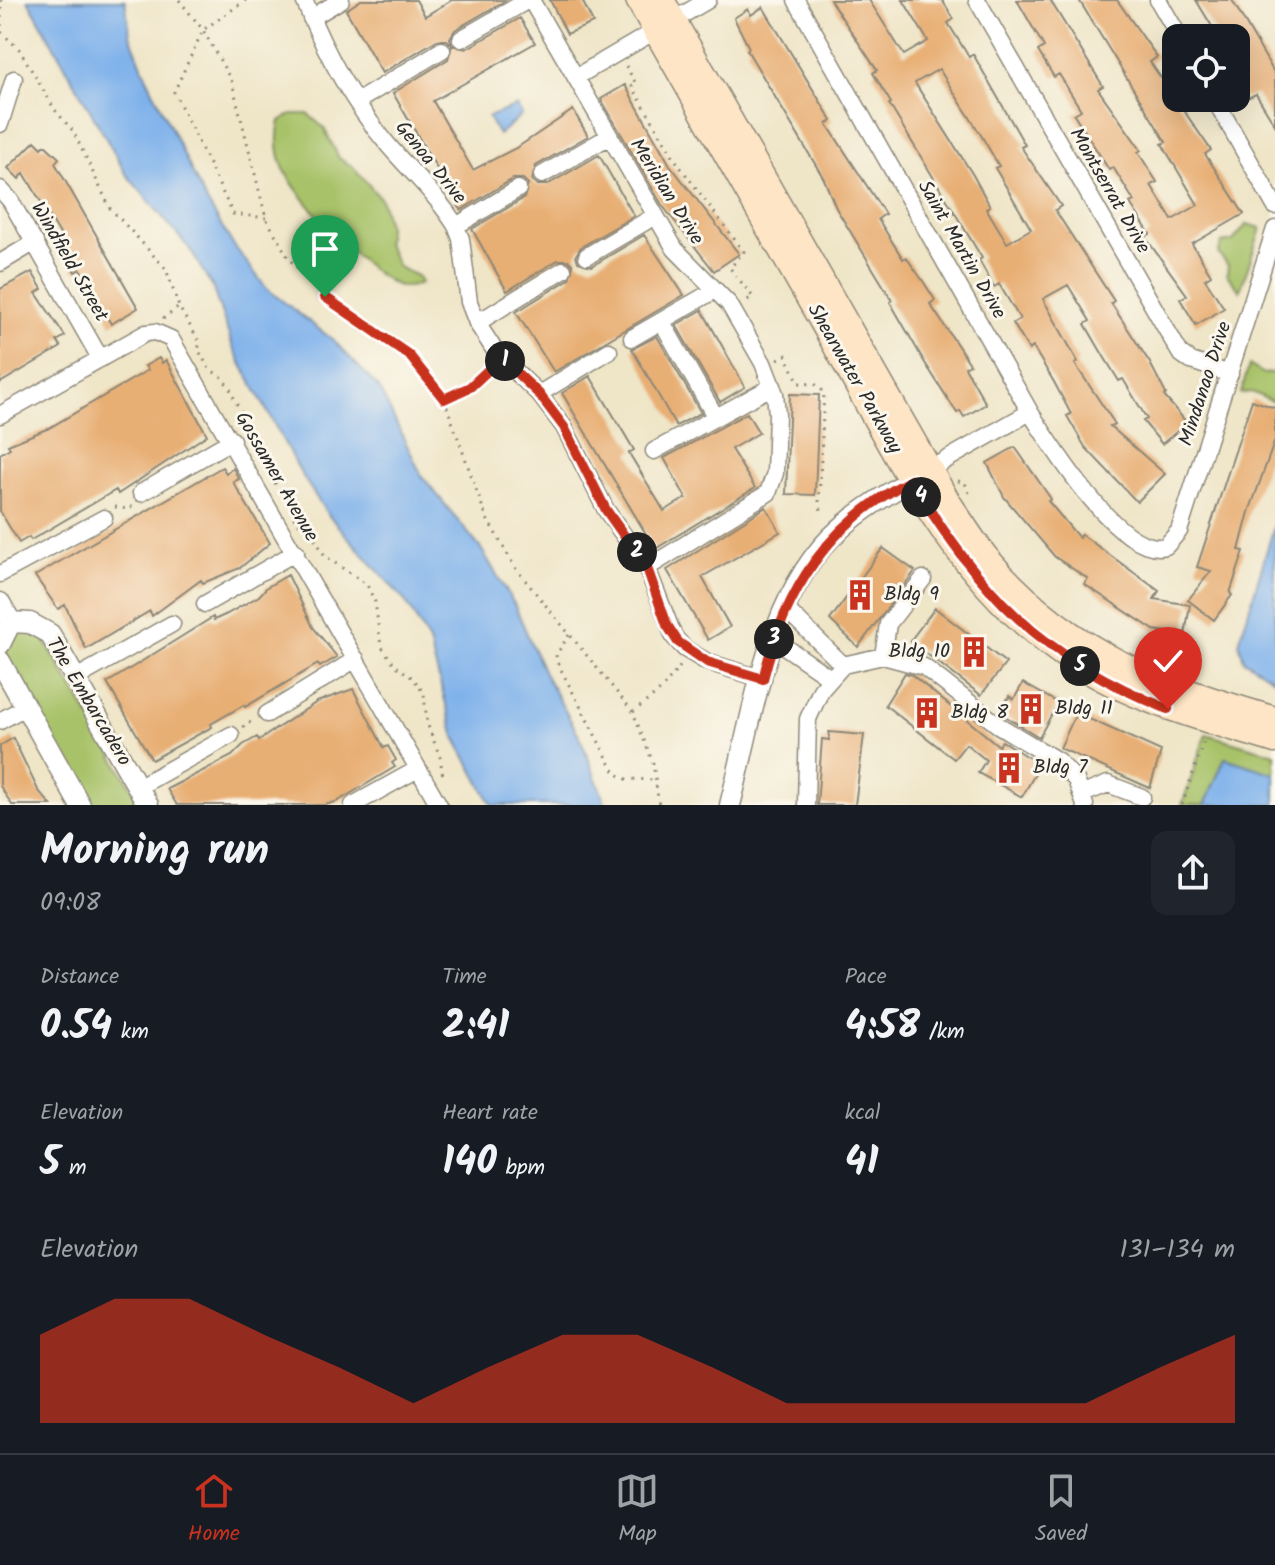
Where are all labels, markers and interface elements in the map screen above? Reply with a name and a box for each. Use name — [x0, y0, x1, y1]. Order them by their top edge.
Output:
map controls — [1162, 24, 1250, 112]
button: locate — [1162, 24, 1250, 112]
street label: Genoa Drive — [386, 114, 474, 212]
street label: Montserrat Drive — [1060, 122, 1158, 260]
street label: Meridian Drive — [620, 132, 712, 252]
street label: Saint Martin Drive — [908, 175, 1014, 325]
street label: Windfield Street — [22, 196, 117, 328]
pin — [291, 215, 359, 297]
icon: arrive — [303, 227, 347, 271]
street label: Shearwater Parkway — [798, 298, 910, 461]
street label: Mindanao Drive — [1171, 318, 1241, 450]
pin: 1 — [485, 341, 525, 381]
text: 1 — [502, 343, 508, 378]
street label: Gossamer Avenue — [226, 406, 326, 548]
pin: 4 — [901, 477, 941, 517]
text: 4 — [915, 479, 927, 514]
pin: 2 — [617, 532, 657, 572]
text: 2 — [631, 534, 643, 569]
building icon: Bldg 9 — [843, 578, 877, 612]
place label: Bldg 9 — [884, 579, 939, 611]
pin: 3 — [754, 619, 794, 659]
text: 3 — [768, 621, 780, 656]
pin — [1134, 627, 1202, 709]
street label: The Embarcadero — [37, 631, 139, 773]
building icon: Bldg 10 — [957, 635, 991, 669]
place label: Bldg 10 — [889, 636, 950, 668]
icon: check — [1146, 639, 1190, 683]
pin: 5 — [1060, 646, 1100, 686]
text: 5 — [1074, 648, 1086, 683]
building icon: Bldg 11 — [1014, 692, 1048, 726]
place label: Bldg 11 — [1055, 693, 1113, 725]
building icon: Bldg 8 — [910, 696, 944, 730]
place label: Bldg 8 — [951, 697, 1009, 729]
building icon: Bldg 7 — [992, 751, 1026, 785]
place label: Bldg 7 — [1033, 752, 1088, 784]
text: Morning run — [40, 817, 269, 887]
button: share — [1151, 831, 1235, 915]
text: 09:08 — [40, 882, 101, 924]
text: Distance — [40, 960, 119, 995]
text: Time — [442, 960, 487, 995]
text: Pace — [845, 960, 887, 995]
text: 0.54 — [40, 995, 112, 1059]
text: 2:41 — [442, 995, 509, 1059]
text: 4:58 — [845, 995, 920, 1059]
text: km — [112, 1015, 149, 1050]
text: /km — [920, 1015, 965, 1050]
text: Elevation — [40, 1096, 123, 1131]
text: Heart rate — [442, 1096, 538, 1131]
text: kcal — [845, 1096, 880, 1131]
text: 5 — [40, 1131, 60, 1195]
text: 140 — [442, 1131, 497, 1195]
text: 41 — [845, 1131, 879, 1195]
text: m — [60, 1151, 87, 1186]
text: bpm — [497, 1151, 545, 1186]
text: Elevation — [40, 1229, 138, 1271]
text: 131–134 m — [1120, 1229, 1235, 1271]
tab: Home — [188, 1469, 240, 1552]
tab: Map — [615, 1469, 659, 1552]
tab: Saved — [1035, 1469, 1087, 1552]

